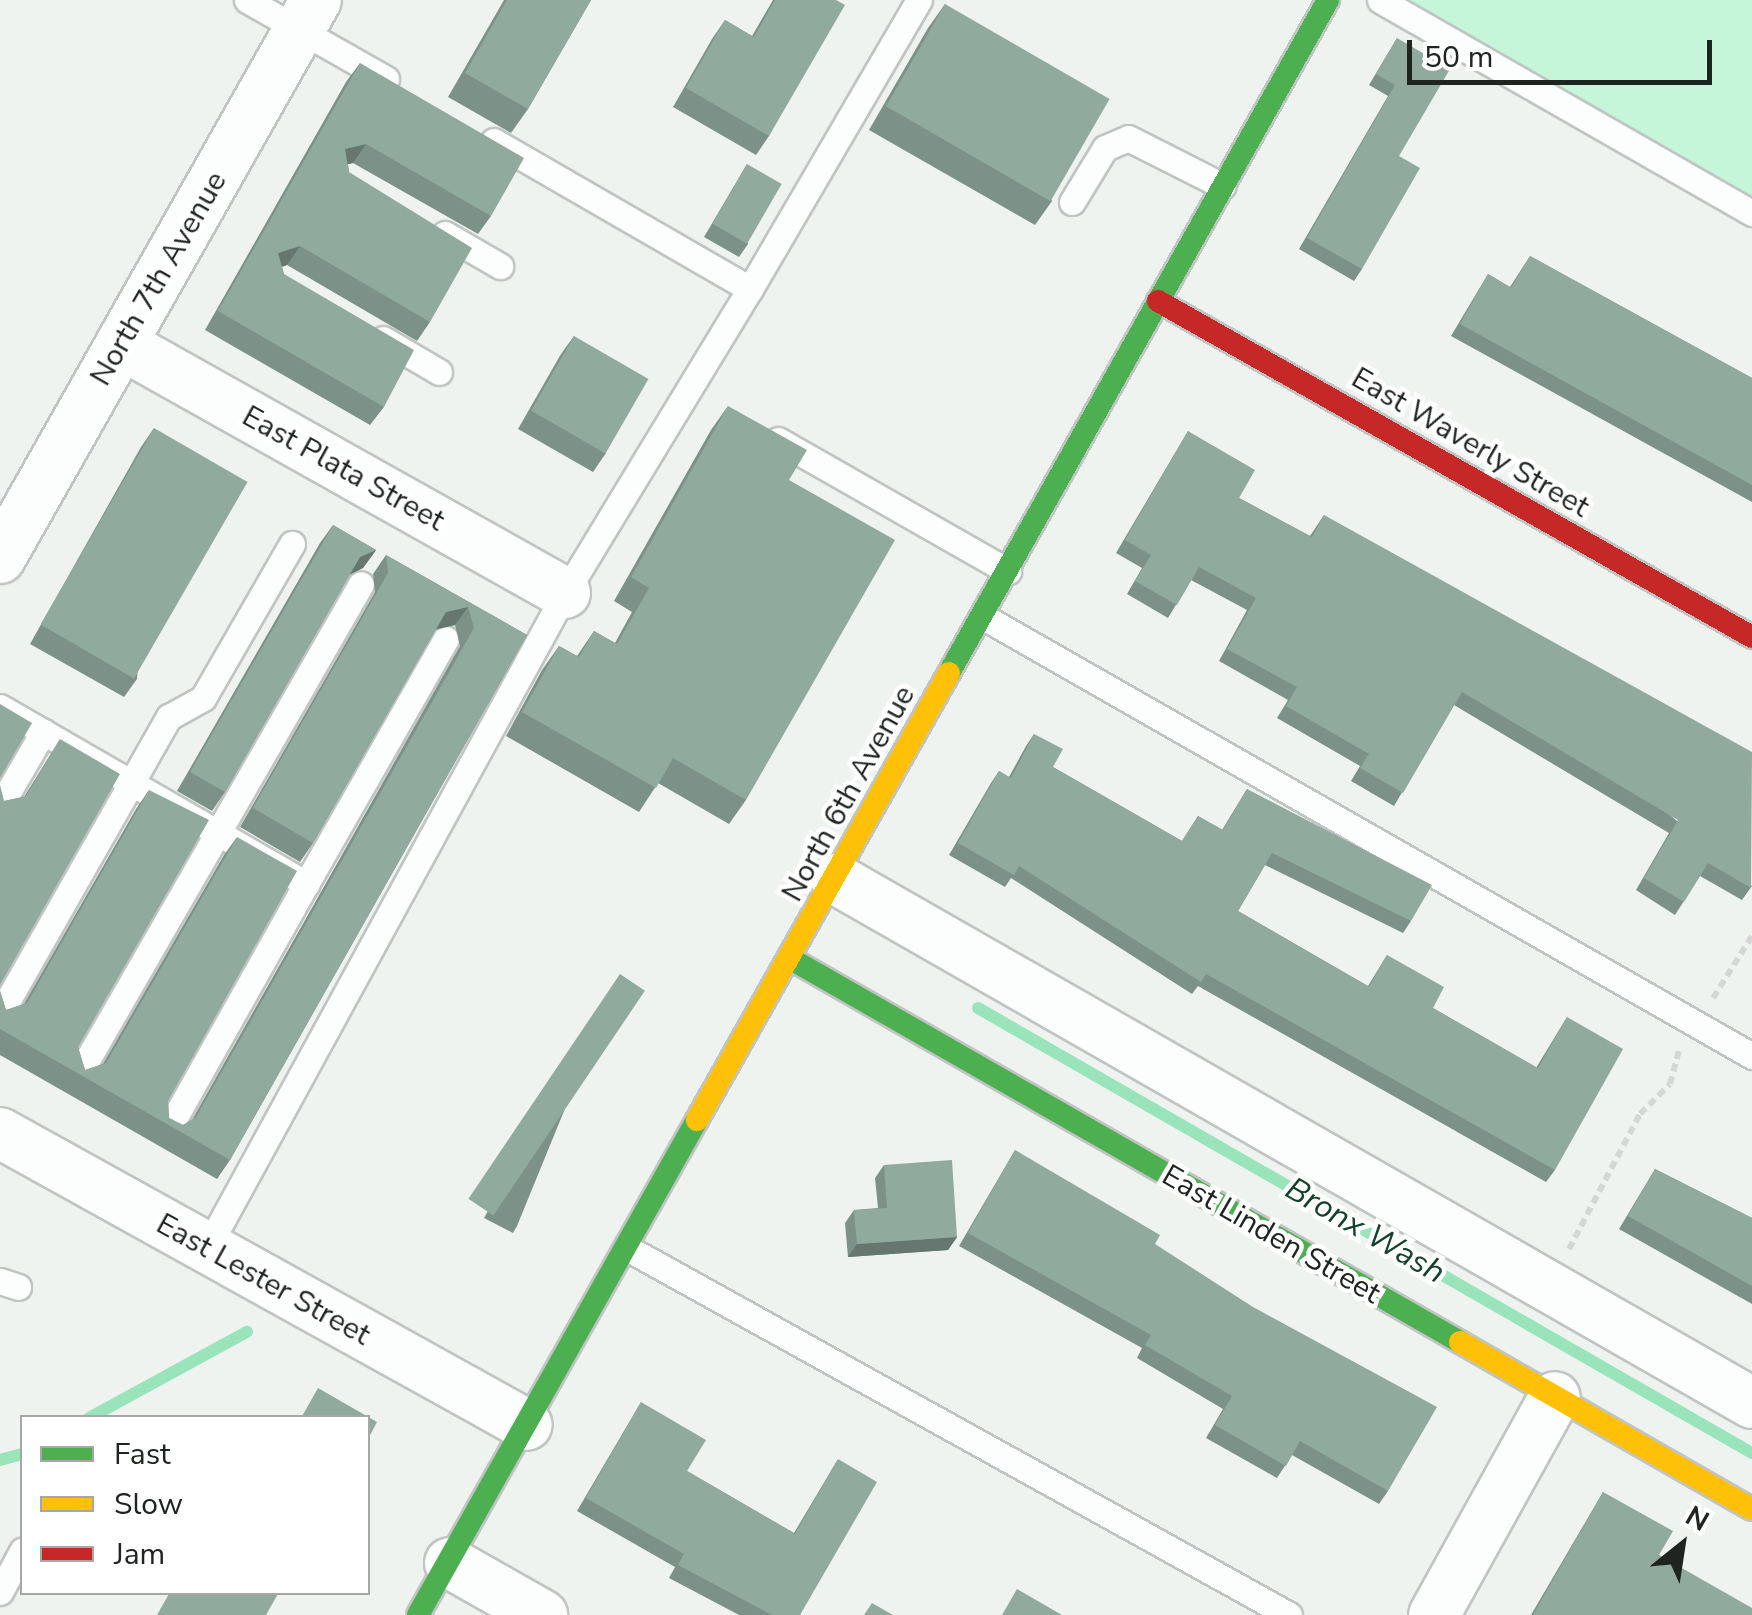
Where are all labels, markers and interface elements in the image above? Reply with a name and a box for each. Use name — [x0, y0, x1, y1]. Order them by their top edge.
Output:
scale bar — [1412, 20, 1717, 82]
text: 50 m — [1424, 37, 1493, 78]
street label: North 7th Avenue — [83, 166, 235, 392]
street label: East Waverly Street — [1345, 360, 1595, 526]
street label: East Plata Street — [236, 399, 450, 539]
street label: North 6th Avenue — [775, 680, 923, 908]
street label: East Linden Street — [1155, 1158, 1387, 1312]
water label: Bronx Wash — [1278, 1170, 1452, 1292]
street label: East Lester Street — [150, 1206, 376, 1354]
legend — [20, 1415, 370, 1595]
text: Fast — [114, 1434, 171, 1475]
text: Slow — [114, 1484, 183, 1525]
north arrow — [1632, 1495, 1732, 1595]
text: N — [1678, 1497, 1716, 1541]
text: Jam — [114, 1534, 165, 1575]

